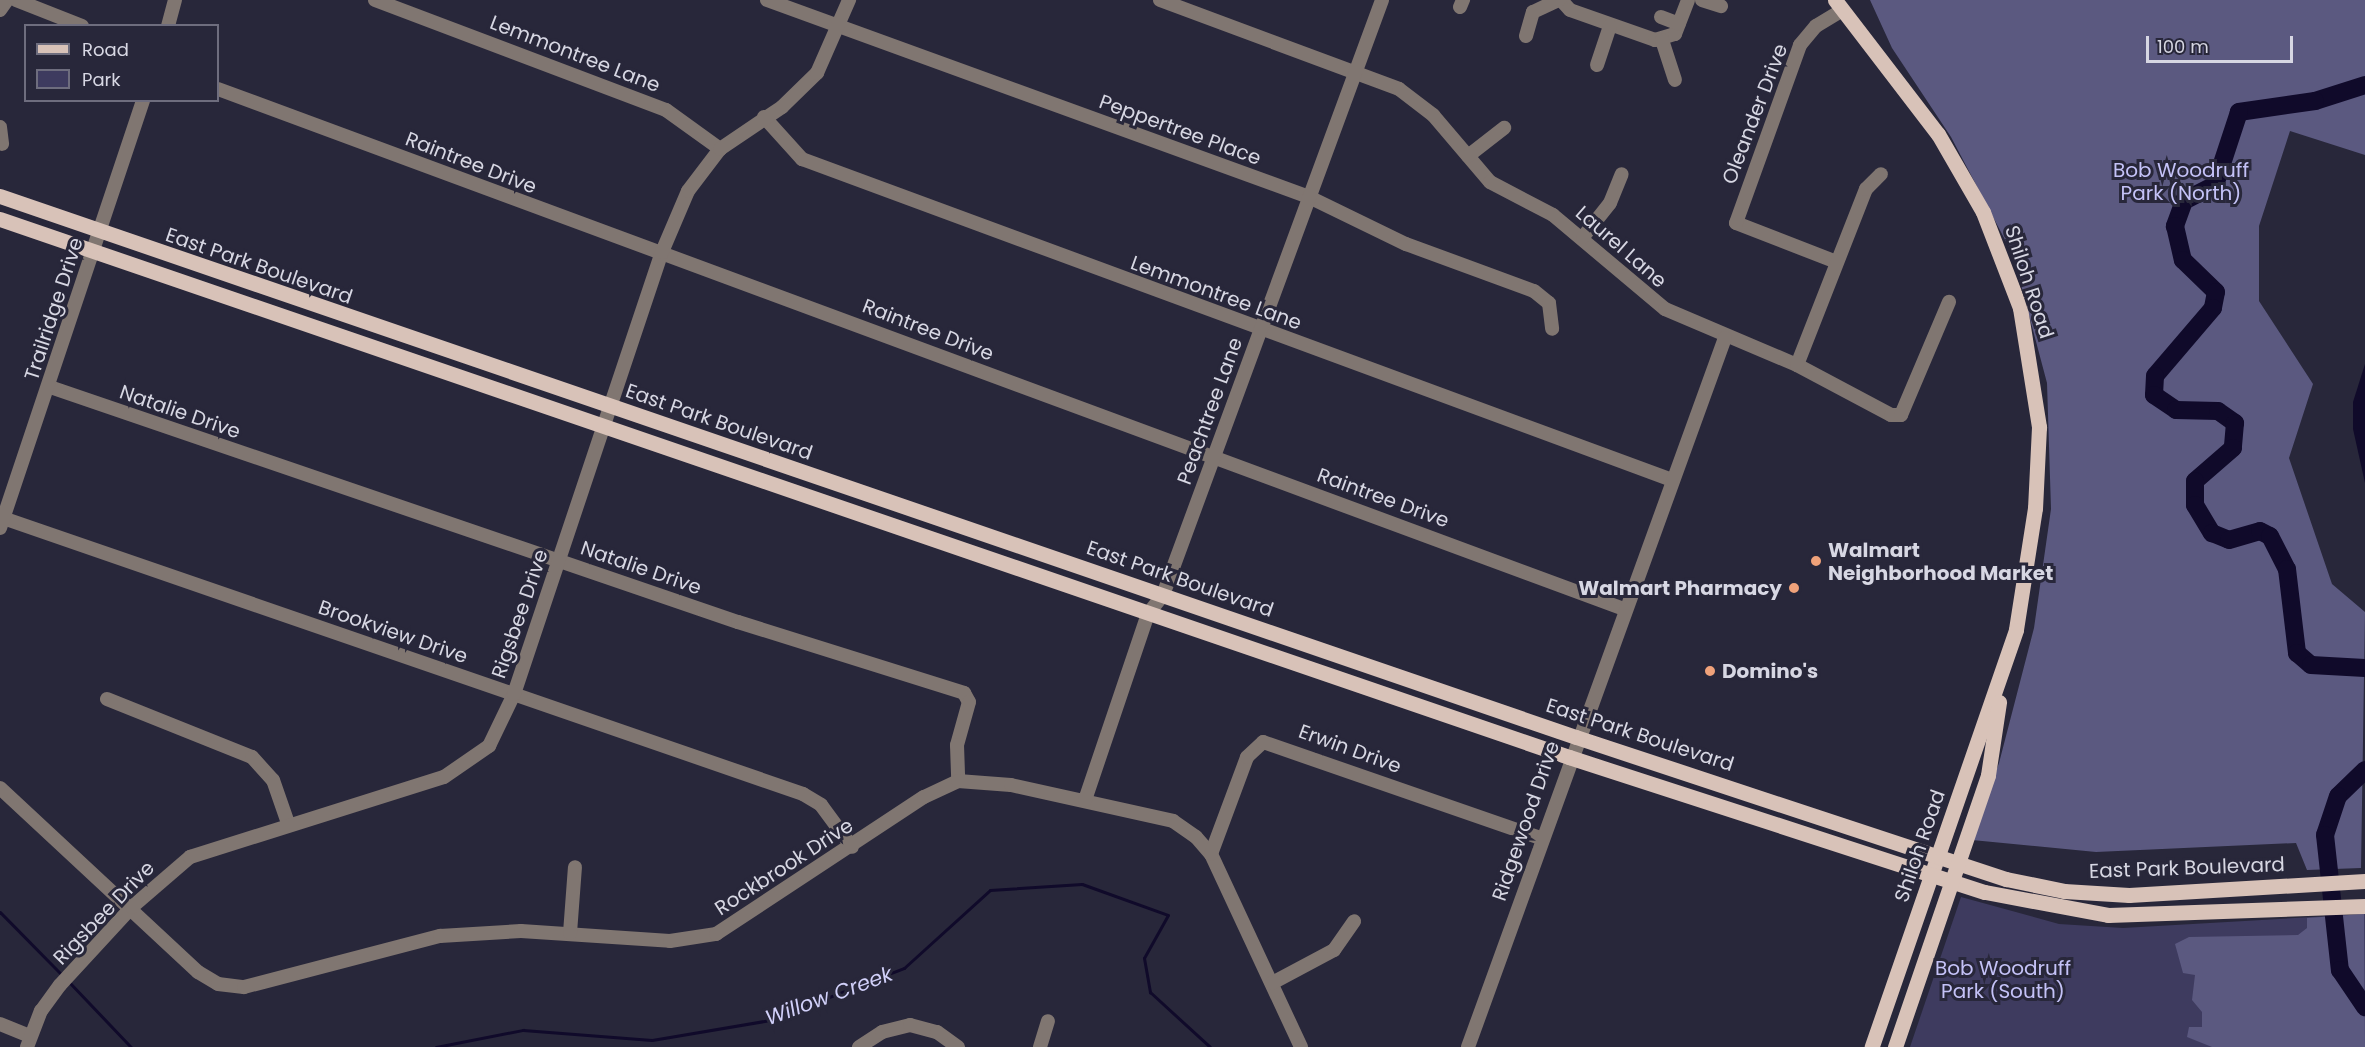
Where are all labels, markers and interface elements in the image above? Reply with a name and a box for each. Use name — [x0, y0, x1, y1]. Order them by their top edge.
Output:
street label: Lemmontree Lane — [487, 11, 663, 97]
legend — [24, 24, 219, 102]
scale bar — [2149, 24, 2296, 62]
text: 100 m — [2157, 34, 2209, 59]
text: Road — [82, 37, 129, 62]
street label: Oleander Drive — [1717, 41, 1793, 187]
text: Park — [82, 67, 121, 92]
street label: Peppertree Place — [1096, 90, 1264, 170]
street label: Raintree Drive — [402, 127, 540, 199]
park label: Bob Woodruff Park (North) — [2113, 159, 2249, 206]
street label: Laurel Lane — [1571, 201, 1671, 293]
street label: East Park Boulevard — [162, 223, 356, 309]
street label: Shiloh Road — [1999, 223, 2059, 341]
street label: Trailridge Drive — [20, 234, 88, 384]
street label: Lemmontree Lane — [1127, 251, 1305, 335]
street label: Raintree Drive — [859, 294, 997, 366]
street label: Peachtree Lane — [1172, 334, 1248, 488]
street label: East Park Boulevard — [622, 379, 816, 465]
street label: Natalie Drive — [116, 380, 244, 444]
street label: Raintree Drive — [1314, 463, 1452, 533]
street label: Natalie Drive — [577, 536, 705, 600]
street label: East Park Boulevard — [1083, 536, 1277, 622]
place label: Walmart Neighborhood Market — [1828, 538, 2053, 585]
street label: Rigsbee Drive — [487, 546, 553, 682]
marker: Walmart Neighborhood Market — [1809, 554, 1823, 568]
place label: Walmart Pharmacy — [1578, 576, 1782, 600]
marker: Walmart Pharmacy — [1787, 581, 1801, 595]
street label: Brookview Drive — [315, 595, 471, 669]
place label: Domino's — [1722, 659, 1818, 683]
marker: Domino's — [1703, 664, 1717, 678]
street label: East Park Boulevard — [1543, 693, 1737, 777]
street label: Erwin Drive — [1295, 719, 1405, 779]
street label: Ridgewood Drive — [1487, 738, 1565, 904]
street label: Shiloh Road — [1890, 787, 1950, 905]
street label: Rockbrook Drive — [710, 813, 858, 921]
street label: East Park Boulevard — [2089, 853, 2285, 883]
street label: Rigsbee Drive — [49, 856, 159, 970]
park label: Bob Woodruff Park (South) — [1935, 957, 2071, 1004]
water label: Willow Creek — [762, 961, 896, 1031]

